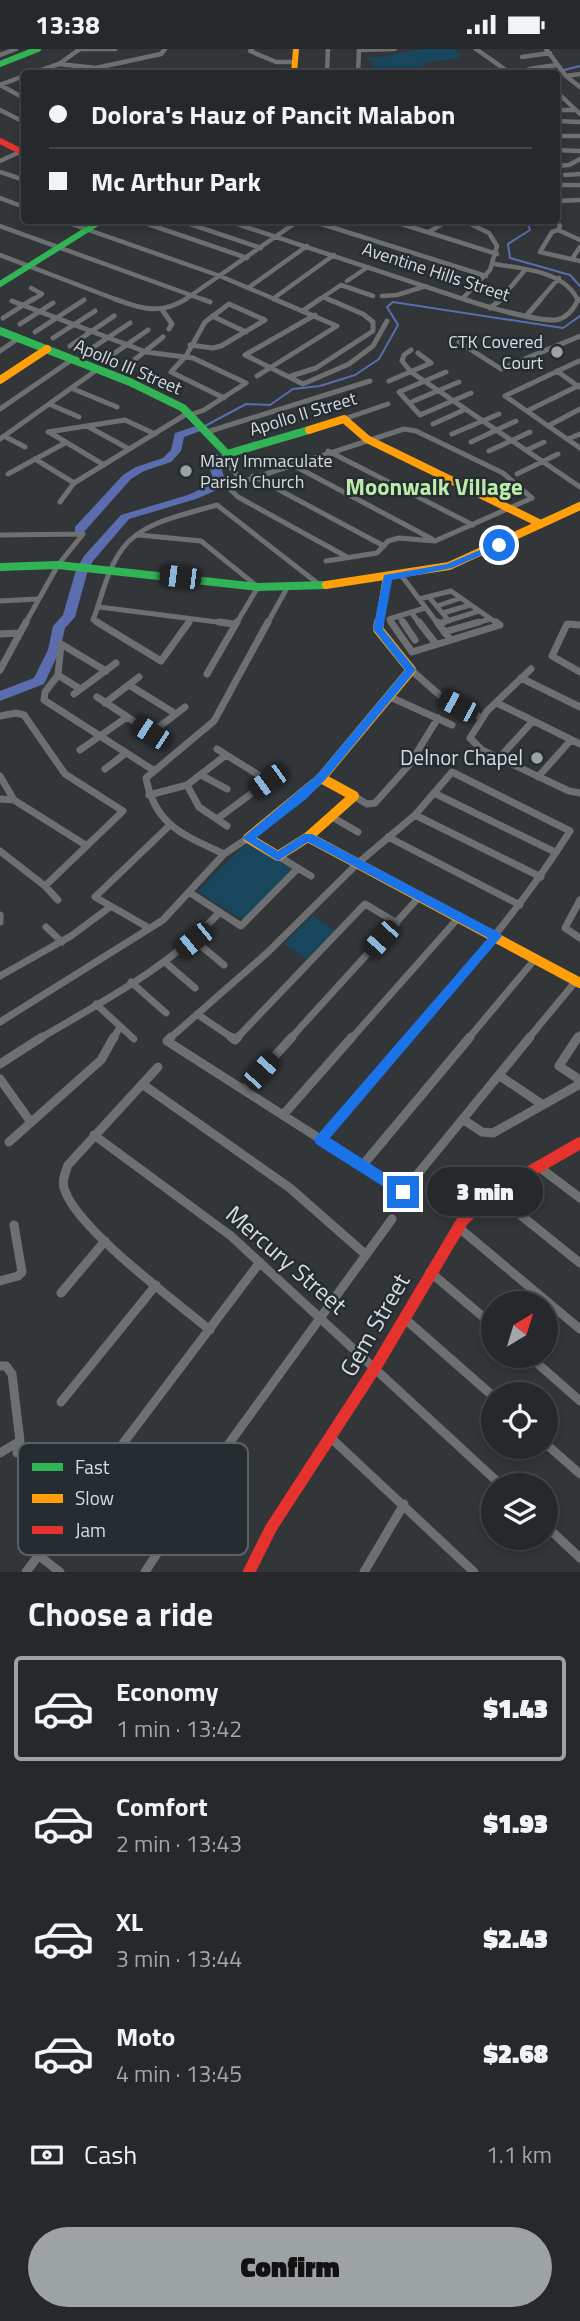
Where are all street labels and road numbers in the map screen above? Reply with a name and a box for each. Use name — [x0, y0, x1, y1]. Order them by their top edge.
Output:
street label: Aventine Hills Street — [359, 235, 514, 308]
street label: Apollo III Street — [70, 332, 187, 402]
street label: Apollo II Street — [246, 384, 360, 443]
street label: Mercury Street — [218, 1196, 356, 1323]
street label: Gem Street — [330, 1266, 419, 1383]

